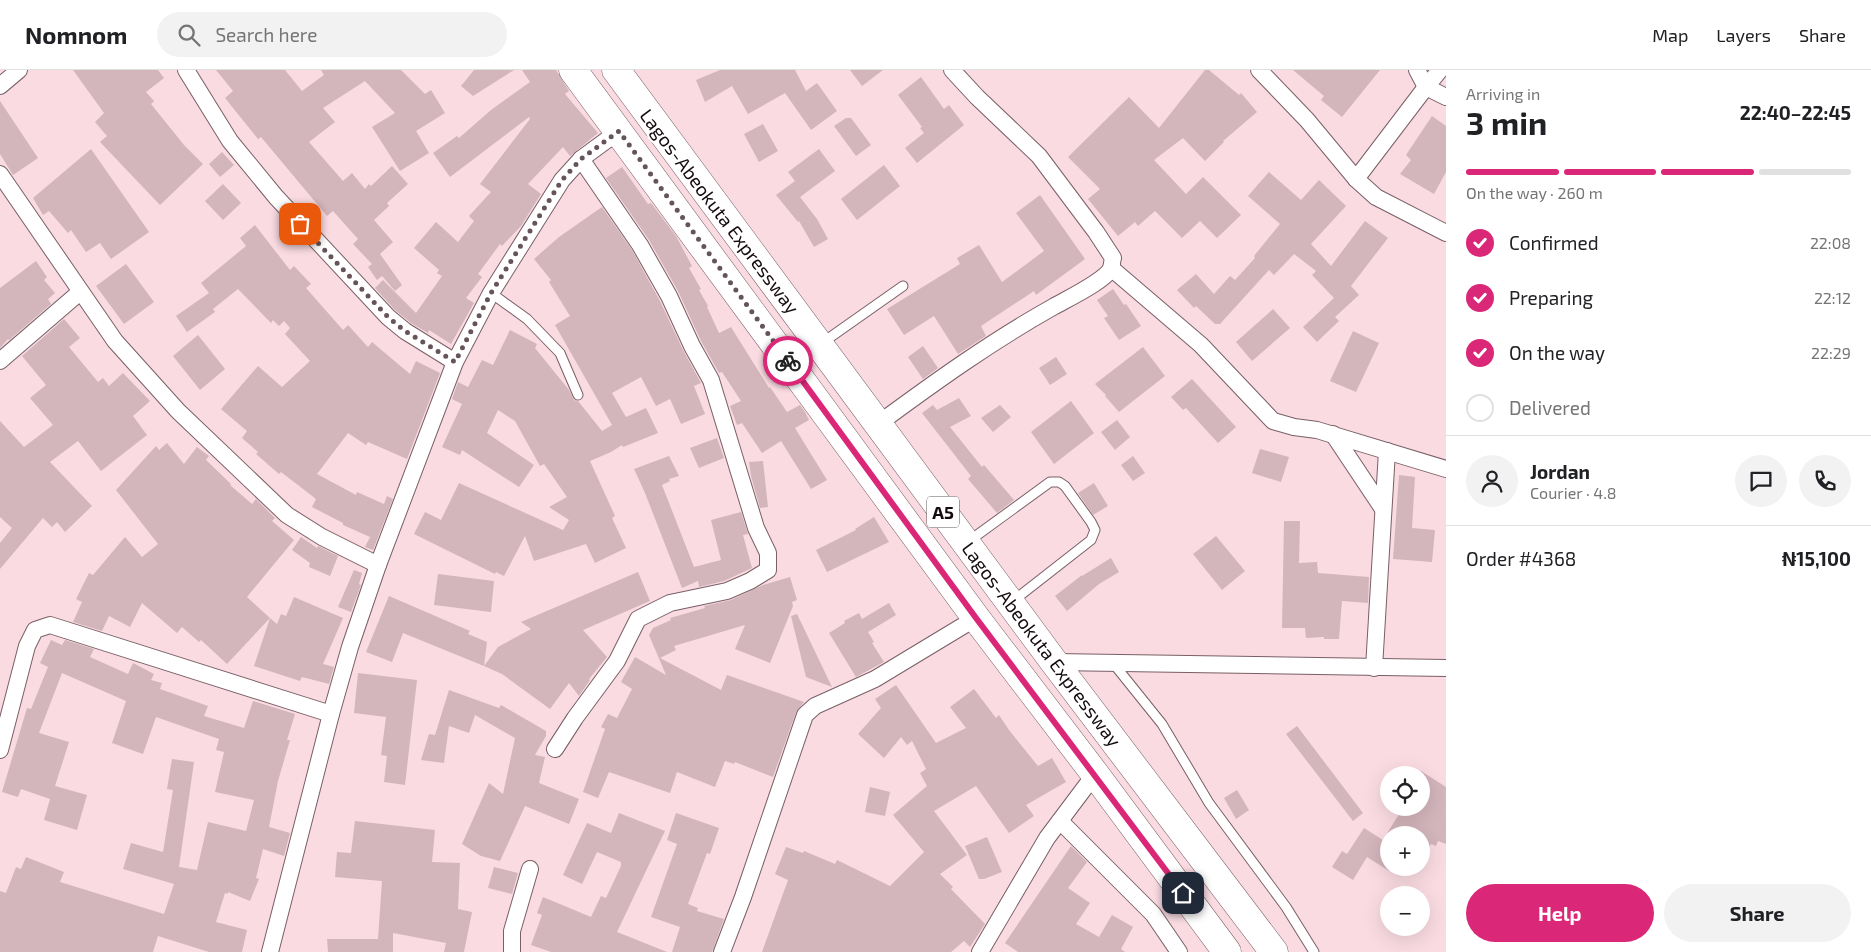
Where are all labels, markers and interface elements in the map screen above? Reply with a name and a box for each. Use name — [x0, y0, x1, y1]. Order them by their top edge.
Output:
search box — [157, 12, 507, 57]
text: Nomnom — [25, 20, 127, 49]
icon: search — [175, 21, 203, 49]
text: Search here — [215, 23, 317, 46]
text: Map — [1652, 24, 1688, 46]
text: Layers — [1716, 24, 1771, 46]
text: Share — [1799, 24, 1846, 46]
text: Arriving in — [1466, 84, 1540, 103]
text: 22:40–22:45 — [1740, 101, 1851, 124]
text: 3 min — [1466, 103, 1547, 141]
street label: Lagos-Abeokuta Expressway — [635, 104, 805, 318]
text: On the way · 260 m — [1466, 183, 1603, 202]
pin — [279, 203, 321, 245]
icon: bag — [286, 210, 314, 238]
icon: check — [1466, 229, 1494, 257]
text: Confirmed — [1509, 231, 1599, 254]
text: 22:08 — [1810, 233, 1851, 252]
icon: check — [1466, 284, 1494, 312]
text: Preparing — [1509, 286, 1593, 309]
text: 22:12 — [1814, 288, 1851, 307]
courier — [763, 336, 813, 386]
icon: check — [1466, 339, 1494, 367]
text: On the way — [1509, 341, 1605, 364]
text: 22:29 — [1811, 343, 1851, 362]
icon: bike — [774, 347, 802, 375]
text: Delivered — [1509, 396, 1591, 419]
button: person — [1466, 455, 1518, 507]
button: chat — [1735, 455, 1787, 507]
button: phone — [1799, 455, 1851, 507]
text: Jordan — [1530, 460, 1590, 483]
text: Courier · 4.8 — [1530, 483, 1617, 502]
road number: A5 — [927, 497, 959, 528]
street label: Lagos-Abeokuta Expressway — [957, 537, 1127, 751]
text: Order #4368 — [1466, 547, 1576, 570]
text: ₦15,100 — [1782, 547, 1851, 570]
map controls — [1380, 766, 1430, 936]
button: locate — [1380, 766, 1430, 816]
button: + — [1380, 826, 1430, 876]
pin — [1162, 872, 1204, 914]
icon: home — [1169, 879, 1197, 907]
button: Help — [1466, 884, 1654, 942]
button: Share — [1664, 884, 1851, 942]
button: − — [1380, 886, 1430, 936]

